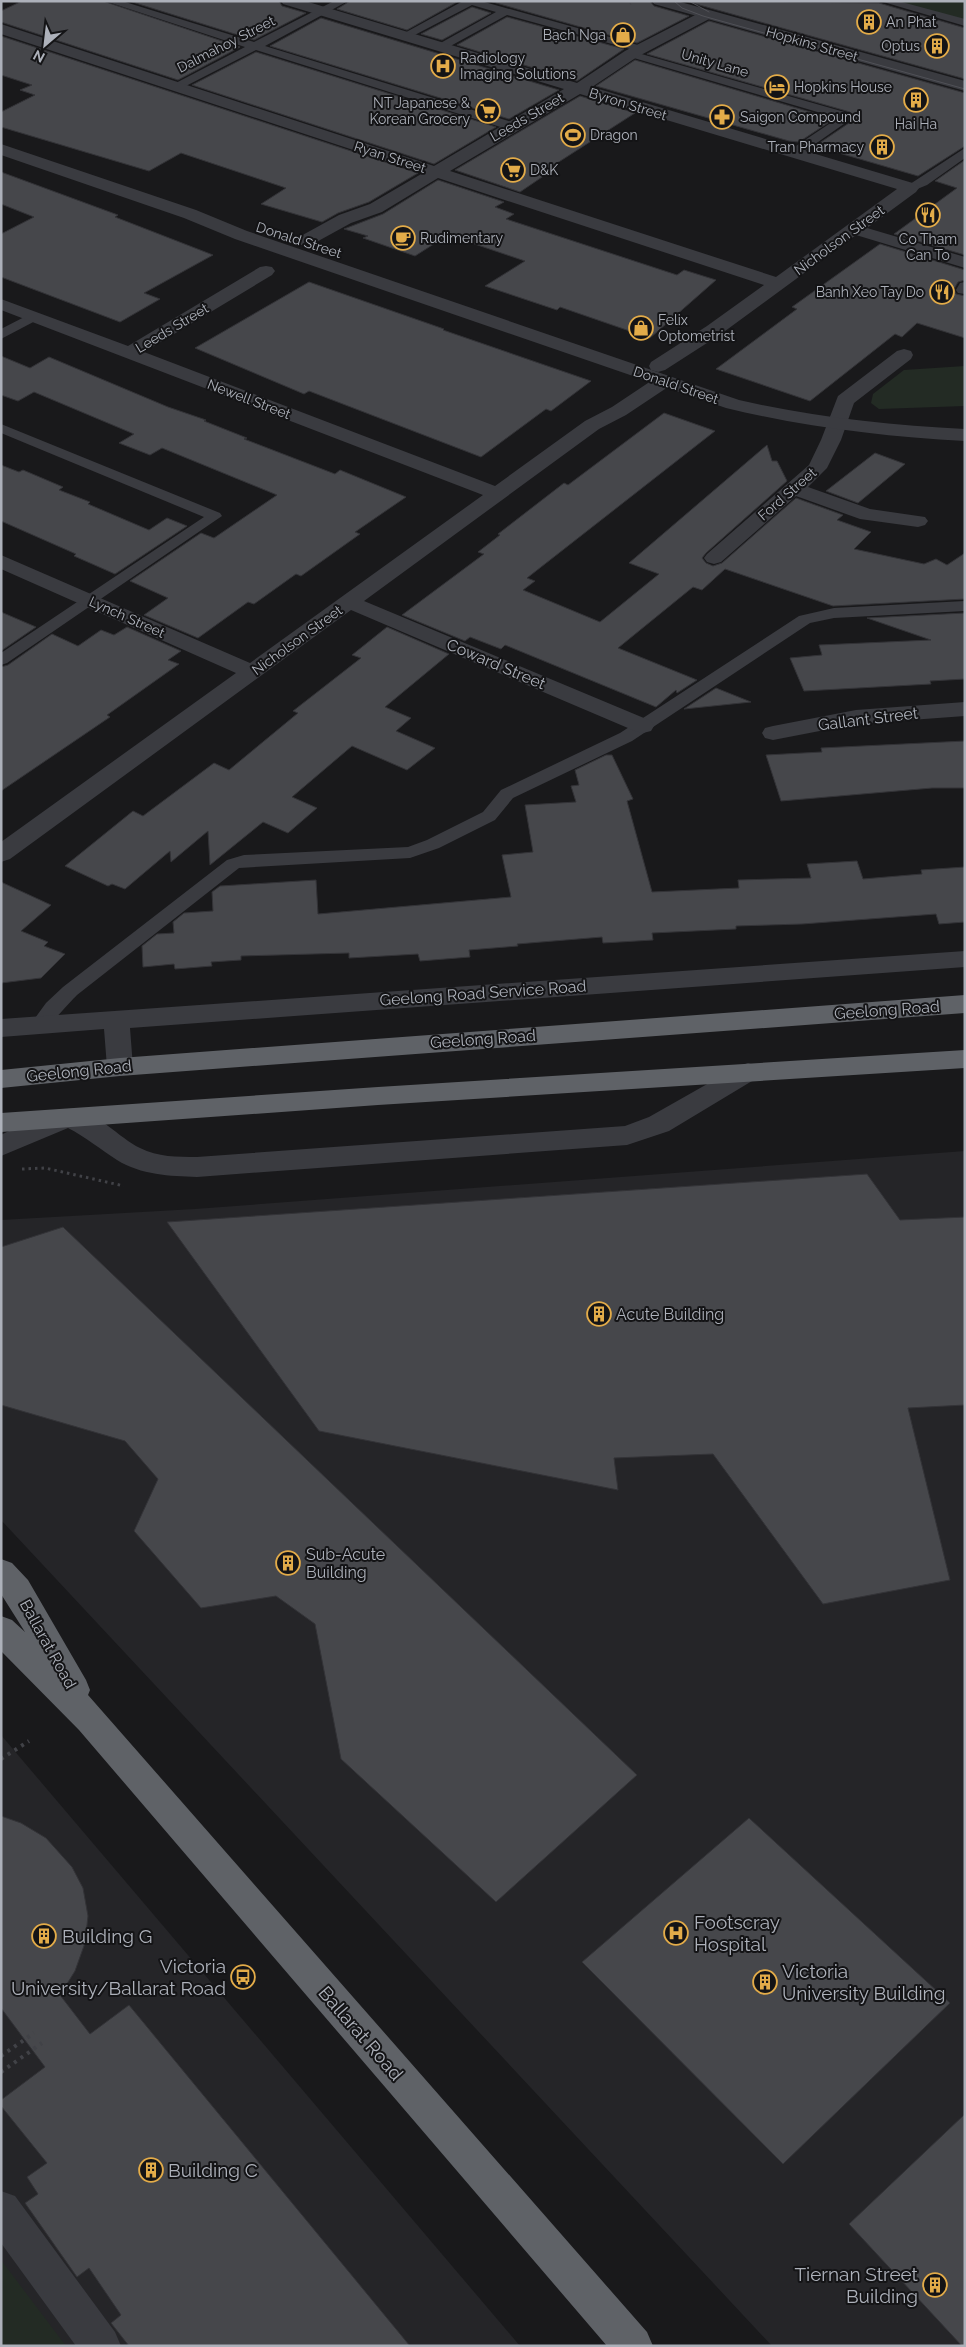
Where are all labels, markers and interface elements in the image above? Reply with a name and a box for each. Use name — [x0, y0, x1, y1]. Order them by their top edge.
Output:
building icon: An Phat — [856, 9, 882, 35]
street label: Dalmahoy Street — [174, 12, 278, 76]
place label: An Phat — [886, 14, 937, 30]
north arrow — [20, 20, 70, 70]
shop icon: Bạch Nga — [610, 22, 636, 48]
street label: Hopkins Street — [764, 23, 860, 65]
place label: Bạch Nga — [543, 27, 606, 43]
building icon: Optus — [924, 33, 950, 59]
place label: Optus — [881, 38, 920, 54]
street label: Unity Lane — [679, 46, 751, 80]
text: N — [30, 47, 47, 66]
place label: Radiology Imaging Solutions — [460, 50, 576, 82]
hospital icon: Radiology Imaging Solutions — [430, 53, 456, 79]
hotel icon: Hopkins House — [764, 74, 790, 100]
place label: Hopkins House — [794, 79, 892, 95]
street label: Byron Street — [587, 85, 669, 123]
building icon: Hai Ha — [903, 87, 929, 113]
street label: Leeds Street — [487, 89, 567, 145]
place label: NT Japanese & Korean Grocery — [369, 95, 471, 127]
supermarket icon: NT Japanese & Korean Grocery — [475, 98, 501, 124]
pharmacy icon: Saigon Compound — [709, 104, 735, 130]
place label: Saigon Compound — [740, 109, 861, 125]
place label: Hai Ha — [895, 116, 937, 132]
sports icon: Dragon — [560, 122, 586, 148]
place label: Dragon — [590, 127, 638, 143]
building icon: Tran Pharmacy — [869, 134, 895, 160]
street label: Ryan Street — [352, 138, 428, 176]
place label: Tran Pharmacy — [767, 139, 864, 155]
supermarket icon: D&K — [500, 157, 526, 183]
place label: D&K — [530, 162, 558, 178]
street label: Nicholson Street — [791, 202, 887, 278]
restaurant icon: Co Tham Can To — [915, 202, 941, 228]
street label: Donald Street — [254, 219, 344, 261]
cafe icon: Rudimentary — [390, 225, 416, 251]
place label: Rudimentary — [420, 230, 504, 246]
place label: Co Tham Can To — [899, 231, 957, 263]
restaurant icon: Banh Xeo Tay Do — [929, 279, 955, 305]
place label: Banh Xeo Tay Do — [816, 284, 924, 300]
street label: Leeds Street — [133, 300, 212, 356]
place label: Felix Optometrist — [658, 312, 735, 344]
shop icon: Felix Optometrist — [628, 315, 654, 341]
street label: Donald Street — [631, 363, 721, 407]
street label: Newell Street — [205, 376, 293, 422]
street label: Ford Street — [755, 464, 820, 524]
street label: Lynch Street — [87, 593, 168, 641]
street label: Nicholson Street — [249, 602, 345, 678]
street label: Coward Street — [444, 635, 549, 694]
street label: Gallant Street — [817, 703, 920, 735]
street label: Geelong Road Service Road — [379, 976, 587, 1010]
street label: Geelong Road — [834, 997, 940, 1023]
street label: Geelong Road — [430, 1026, 536, 1052]
street label: Geelong Road — [25, 1056, 133, 1086]
building icon: Acute Building — [586, 1301, 612, 1327]
place label: Acute Building — [616, 1305, 724, 1324]
place label: Sub-Acute Building — [306, 1545, 385, 1582]
building icon: Sub-Acute Building — [275, 1550, 301, 1576]
street label: Ballarat Road — [16, 1596, 80, 1692]
place label: Footscray Hospital — [694, 1911, 780, 1955]
hospital icon: Footscray Hospital — [663, 1920, 689, 1946]
building icon: Building G — [31, 1923, 57, 1949]
place label: Building G — [62, 1925, 152, 1947]
place label: Victoria University/Ballarat Road — [11, 1955, 226, 1999]
place label: Victoria University Building — [782, 1960, 945, 2004]
bus stop icon: Victoria University/Ballarat Road — [230, 1964, 256, 1990]
building icon: Victoria University Building — [752, 1969, 778, 1995]
street label: Ballarat Road — [314, 1981, 408, 2085]
building icon: Building C — [138, 2157, 164, 2183]
place label: Building C — [168, 2159, 258, 2181]
place label: Tiernan Street Building — [794, 2263, 919, 2307]
building icon: Tiernan Street Building — [922, 2272, 948, 2298]

